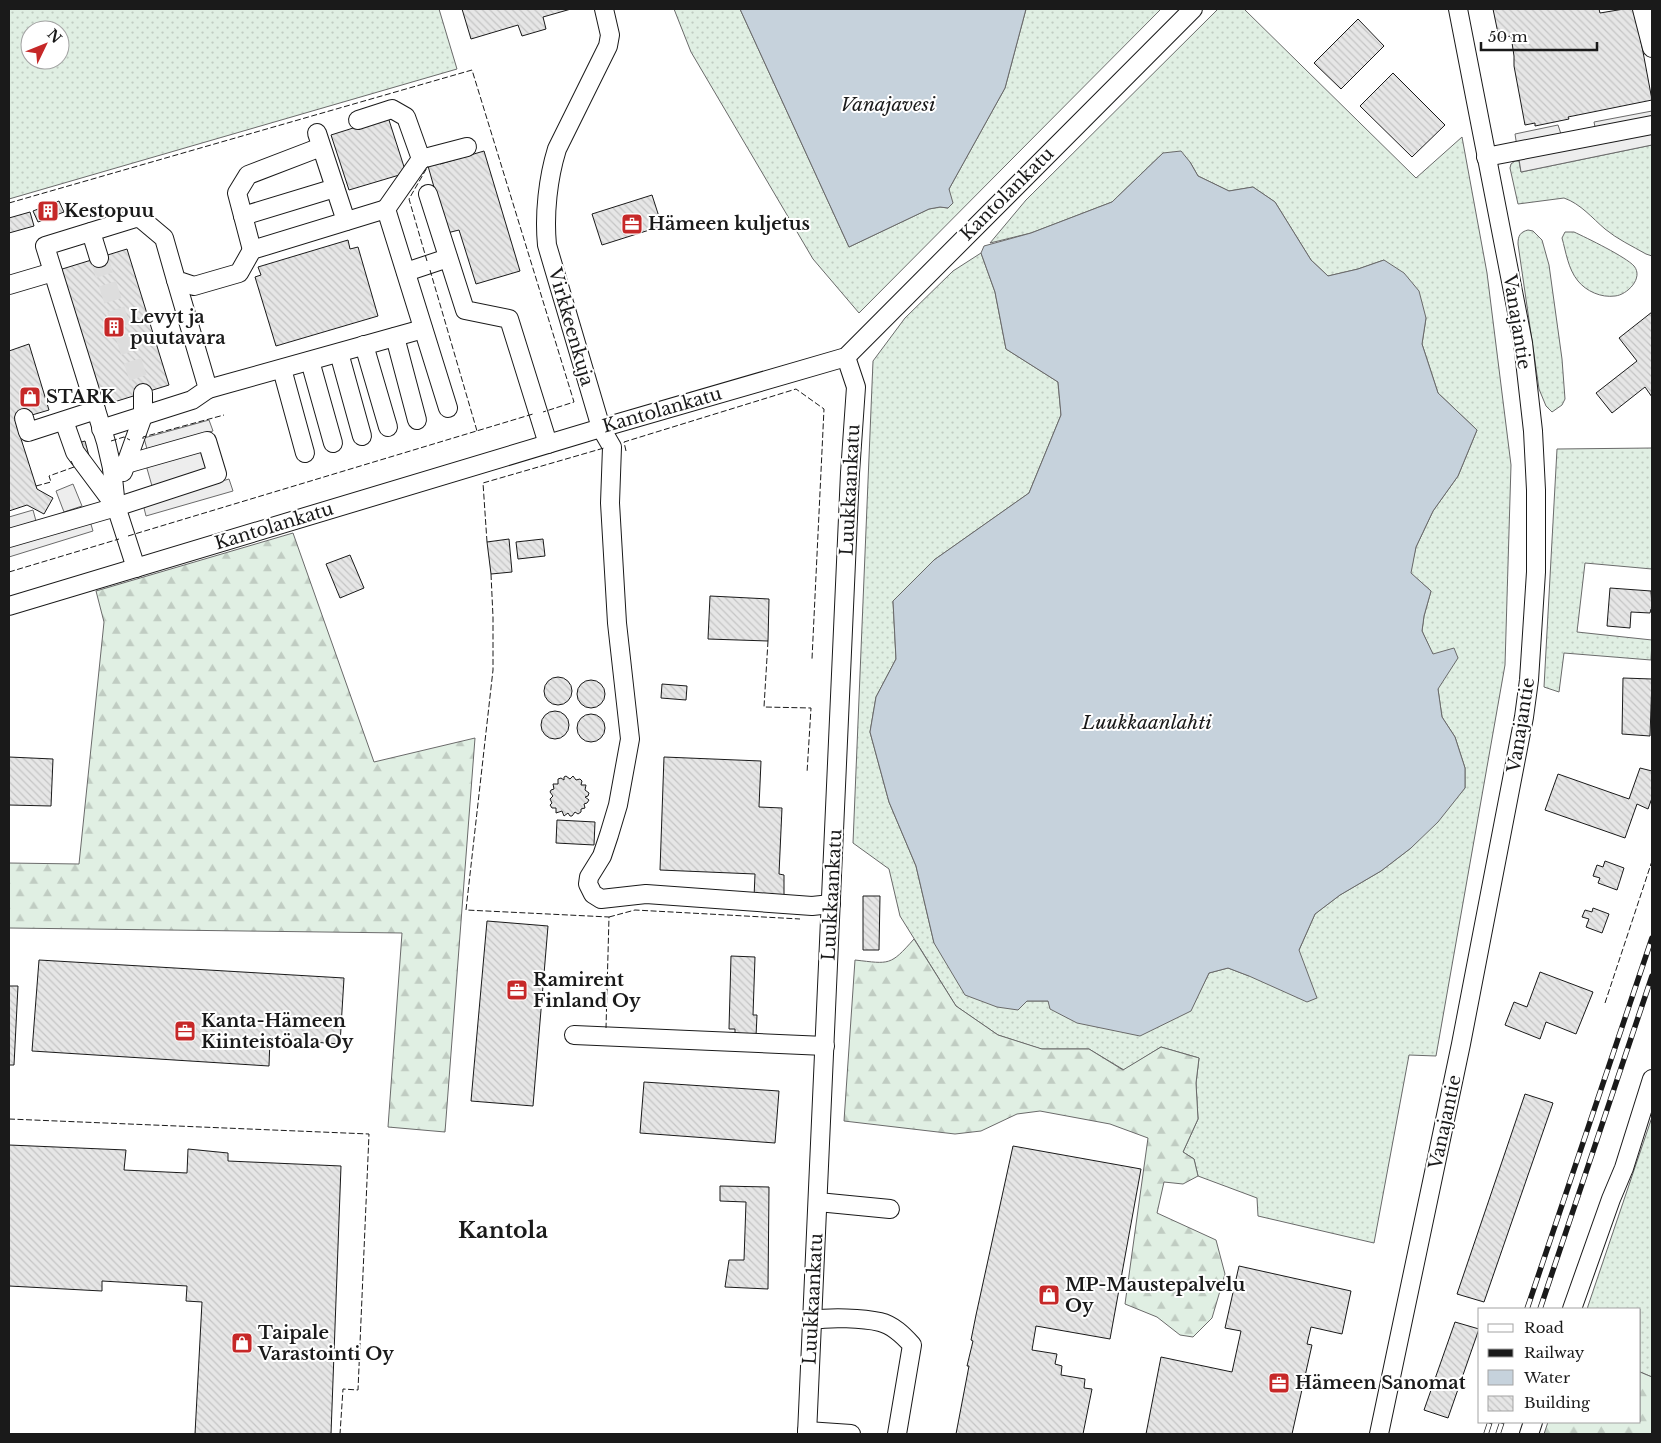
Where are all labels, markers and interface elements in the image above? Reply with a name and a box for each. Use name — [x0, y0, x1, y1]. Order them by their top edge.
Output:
north arrow — [20, 20, 70, 70]
scale bar — [1481, 20, 1597, 52]
text: N — [43, 25, 66, 47]
text: 50 m — [1488, 27, 1528, 46]
water label: Vanajavesi — [840, 93, 936, 116]
street label: Kantolankatu — [956, 143, 1058, 245]
building icon: Kestopuu — [36, 199, 60, 223]
place label: Kestopuu — [64, 200, 154, 222]
office icon: Hämeen kuljetus — [620, 212, 644, 236]
place label: Hämeen kuljetus — [648, 213, 810, 235]
street label: Virkkeenkuja — [543, 264, 598, 389]
street label: Vanajantie — [1498, 272, 1535, 371]
place label: Levyt ja puutavara — [130, 306, 226, 349]
building icon: Levyt ja puutavara — [102, 315, 126, 339]
street label: Kantolankatu — [600, 382, 724, 438]
shop icon: STARK — [18, 385, 42, 409]
place label: STARK — [46, 386, 117, 408]
street label: Luukkaankatu — [836, 424, 864, 556]
street label: Kantolankatu — [212, 497, 336, 555]
street label: Vanajantie — [1502, 676, 1539, 775]
water label: Luukkaanlahti — [1081, 711, 1212, 734]
street label: Luukkaankatu — [818, 829, 846, 961]
place label: Ramirent Finland Oy — [533, 969, 641, 1012]
office icon: Ramirent Finland Oy — [505, 978, 529, 1002]
place label: Kanta-Hämeen Kiinteistöala Oy — [201, 1010, 354, 1053]
office icon: Kanta-Hämeen Kiinteistöala Oy — [173, 1019, 197, 1043]
street label: Vanajantie — [1424, 1073, 1466, 1172]
district label: Kantola — [458, 1217, 548, 1244]
street label: Luukkaankatu — [799, 1233, 827, 1365]
place label: MP-Maustepalvelu Oy — [1065, 1274, 1246, 1317]
shop icon: MP-Maustepalvelu Oy — [1037, 1283, 1061, 1307]
legend — [1478, 1308, 1641, 1423]
text: Road — [1524, 1318, 1564, 1337]
place label: Taipale Varastointi Oy — [257, 1322, 394, 1365]
shop icon: Taipale Varastointi Oy — [230, 1331, 254, 1355]
text: Railway — [1524, 1343, 1585, 1362]
text: Water — [1523, 1368, 1571, 1387]
office icon: Hämeen Sanomat — [1267, 1371, 1291, 1395]
place label: Hämeen Sanomat — [1295, 1372, 1466, 1394]
text: Building — [1524, 1393, 1591, 1412]

